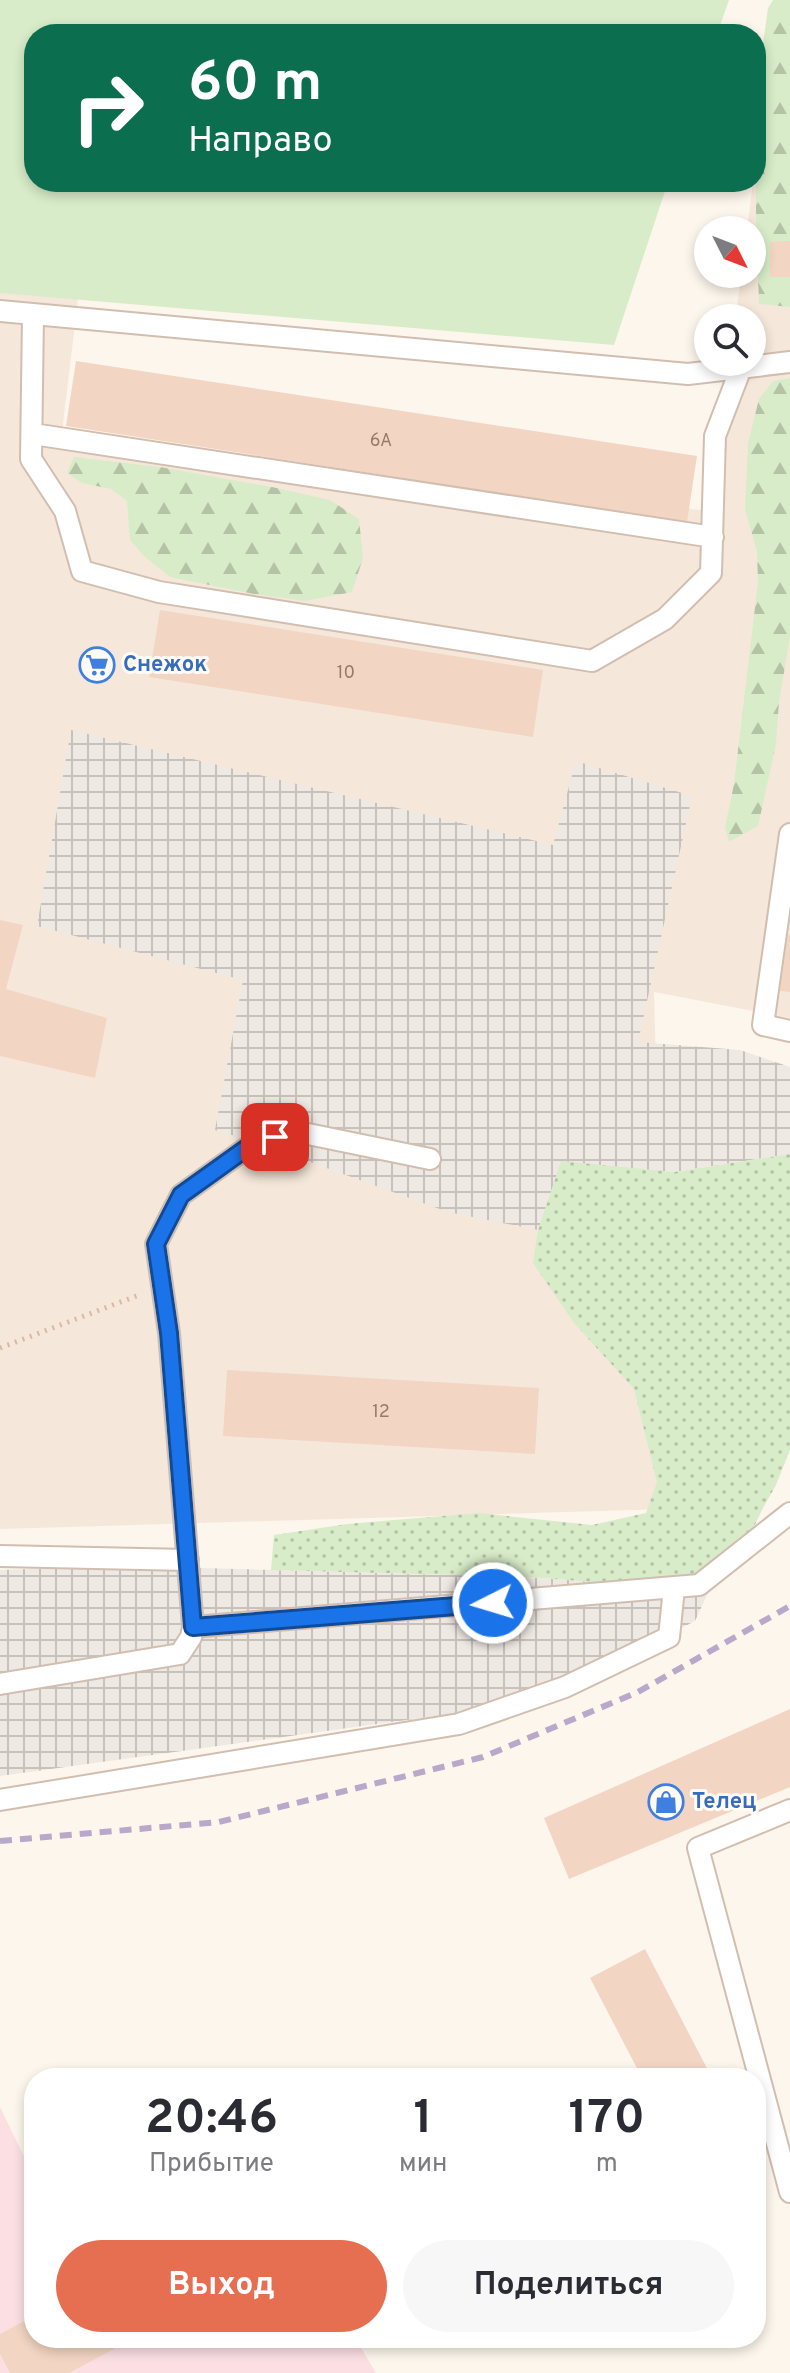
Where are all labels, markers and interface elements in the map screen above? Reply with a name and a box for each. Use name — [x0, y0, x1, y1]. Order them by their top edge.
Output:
text: 60 m — [188, 50, 322, 120]
icon: right — [56, 56, 160, 160]
text: Направо — [188, 119, 333, 165]
north arrow — [694, 216, 766, 288]
map controls — [694, 216, 766, 376]
button: search — [694, 304, 766, 376]
house number: 6А — [370, 430, 392, 453]
supermarket icon: Снежок — [78, 646, 116, 684]
place label: Снежок — [123, 652, 207, 679]
house number: 10 — [337, 662, 355, 685]
pin — [241, 1103, 309, 1171]
icon: arrive — [253, 1115, 297, 1159]
house number: 12 — [372, 1401, 390, 1424]
position arrow — [451, 1561, 535, 1645]
shop icon: Телец — [647, 1783, 685, 1821]
place label: Телец — [692, 1789, 757, 1816]
text: 20:46 — [145, 2090, 278, 2150]
text: 1 — [414, 2090, 433, 2150]
text: 170 — [569, 2090, 645, 2150]
text: Прибытие — [149, 2148, 274, 2181]
text: мин — [399, 2148, 447, 2181]
text: m — [596, 2148, 618, 2181]
button: Выход — [56, 2240, 387, 2332]
button: Поделиться — [403, 2240, 734, 2332]

